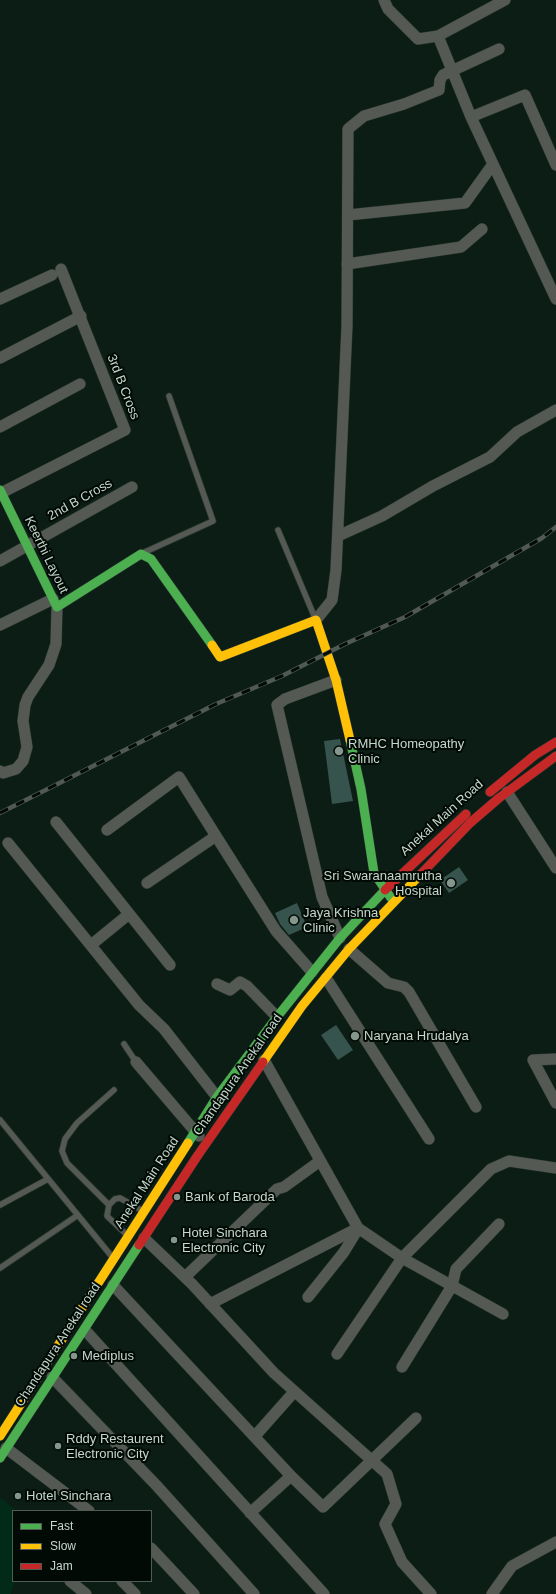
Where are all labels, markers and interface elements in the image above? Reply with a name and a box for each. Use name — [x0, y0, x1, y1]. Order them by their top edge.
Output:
street label: 3rd B Cross — [103, 352, 143, 422]
street label: 2nd B Cross — [45, 476, 115, 524]
street label: Keerthi Layout — [21, 514, 71, 596]
place label: RMHC Homeopathy Clinic — [348, 736, 464, 767]
marker: RMHC Homeopathy Clinic — [333, 745, 345, 757]
street label: Anekal Main Road — [397, 777, 487, 859]
place label: Sri Swaranaamrutha Hospital — [324, 868, 442, 899]
marker: Sri Swaranaamrutha Hospital — [445, 877, 457, 889]
place label: Jaya Krishna Clinic — [303, 905, 378, 936]
marker: Jaya Krishna Clinic — [288, 914, 300, 926]
street label: Chandapura Anekal road — [190, 1011, 286, 1139]
place label: Naryana Hrudalya — [364, 1028, 469, 1044]
marker: Naryana Hrudalya — [349, 1030, 361, 1042]
street label: Anekal Main Road — [112, 1134, 182, 1232]
place label: Bank of Baroda — [185, 1189, 275, 1205]
marker: Bank of Baroda — [172, 1192, 182, 1202]
place label: Hotel Sinchara Electronic City — [182, 1225, 267, 1256]
marker: Hotel Sinchara Electronic City — [169, 1235, 179, 1245]
street label: Chandapura Anekal road — [12, 1280, 104, 1410]
place label: Mediplus — [82, 1348, 134, 1364]
marker: Mediplus — [69, 1351, 79, 1361]
place label: Rddy Restaurent Electronic City — [66, 1431, 164, 1462]
marker: Rddy Restaurent Electronic City — [53, 1441, 63, 1451]
place label: Hotel Sinchara — [26, 1488, 111, 1504]
marker: Hotel Sinchara — [13, 1491, 23, 1501]
legend — [12, 1510, 152, 1582]
text: Fast — [50, 1519, 73, 1533]
text: Slow — [50, 1539, 76, 1553]
text: Jam — [50, 1559, 73, 1573]

